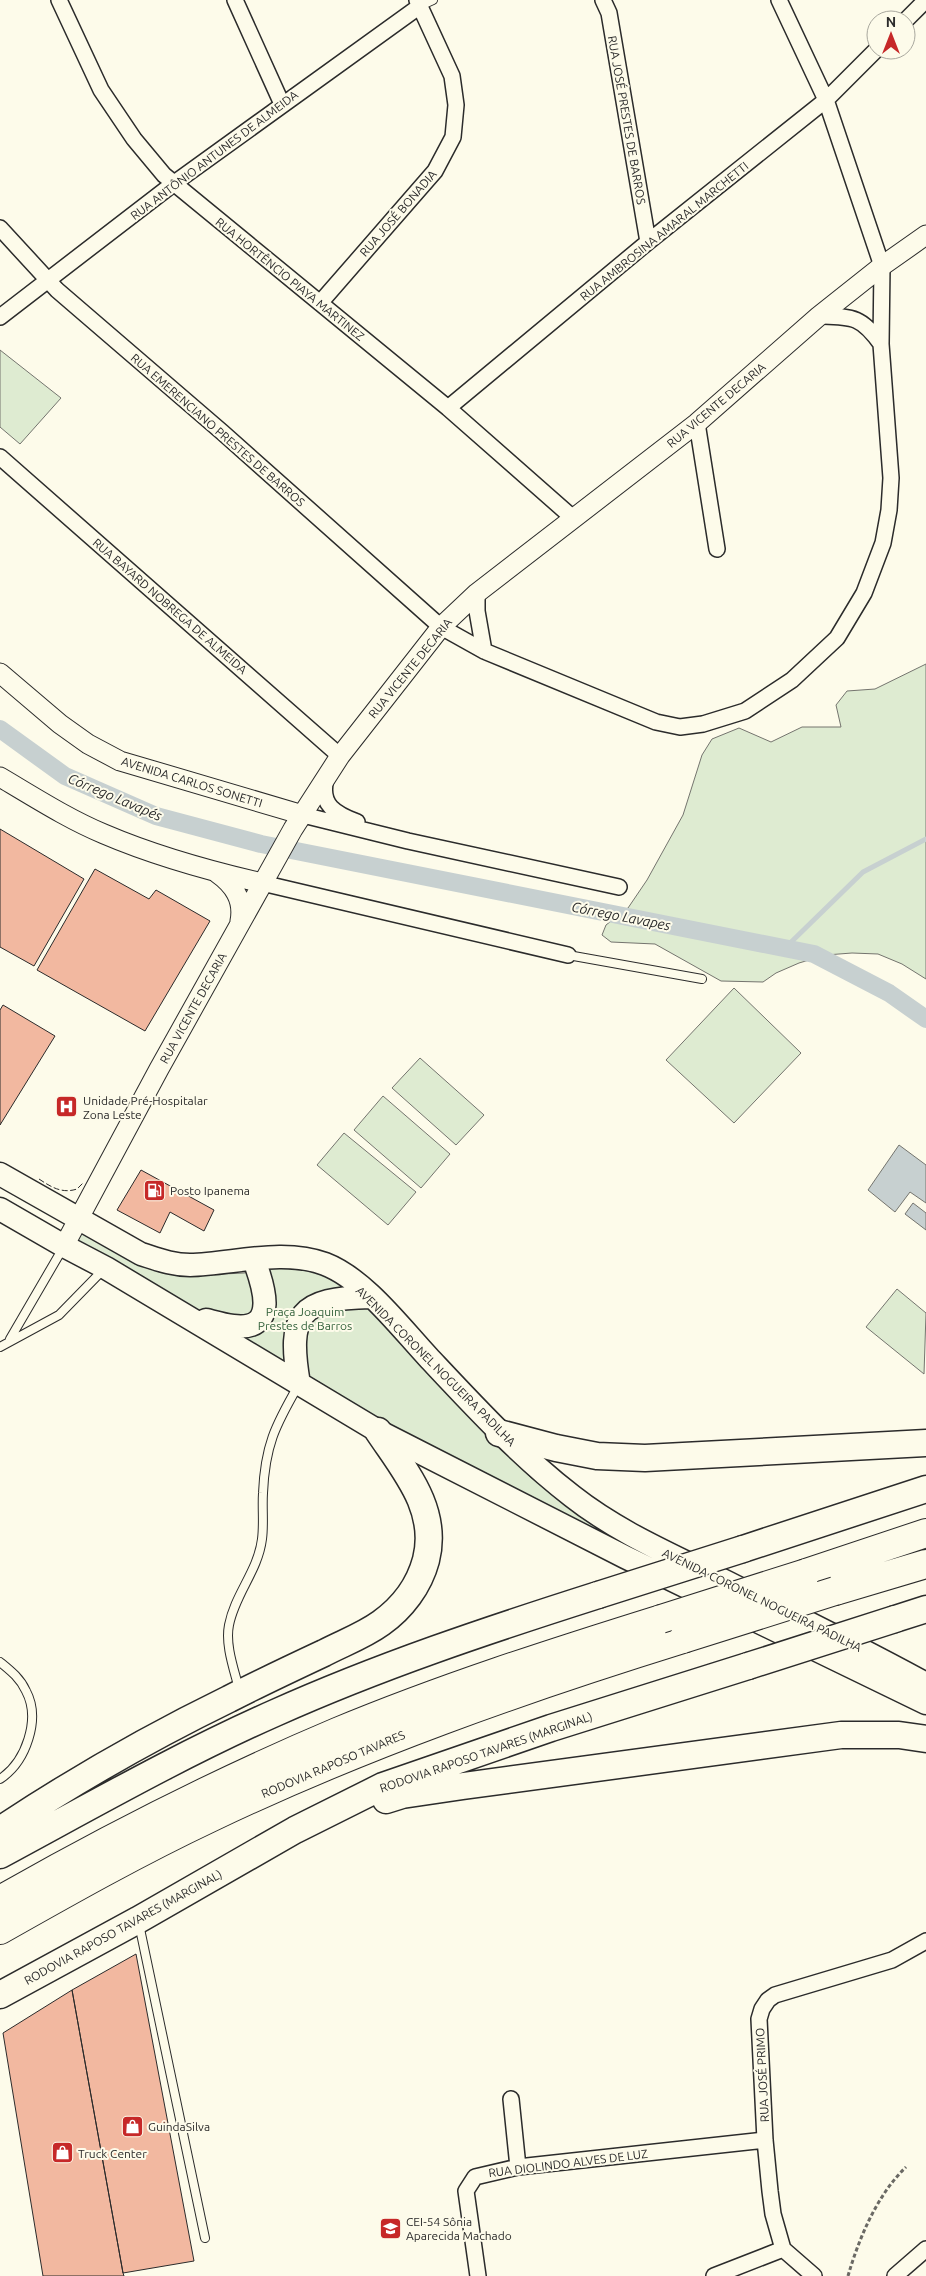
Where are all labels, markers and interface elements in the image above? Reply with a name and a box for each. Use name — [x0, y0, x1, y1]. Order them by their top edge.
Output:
north arrow — [866, 10, 916, 60]
text: N — [886, 14, 896, 30]
street label: RUA JOSÉ PRESTES DE BARROS — [606, 35, 648, 205]
street label: RUA ANTÔNIO ANTUNES DE ALMEIDA — [128, 88, 300, 222]
street label: RUA AMBROSINA AMARAL MARCHETTI — [577, 159, 751, 303]
street label: RUA JOSÉ BONADIA — [357, 167, 439, 259]
street label: RUA HORTÊNCIO PIAYA MARTINEZ — [213, 215, 367, 343]
street label: RUA EMERENCIANO PRESTES DE BARROS — [129, 351, 307, 509]
street label: RUA VICENTE DECARIA — [664, 360, 768, 450]
street label: RUA BAYARD NOBREGA DE ALMEIDA — [90, 536, 250, 677]
street label: RUA VICENTE DECARIA — [366, 615, 454, 720]
street label: AVENIDA CARLOS SONETTI — [120, 754, 264, 810]
water label: Córrego Lavapés — [66, 770, 165, 824]
water label: Córrego Lavapes — [570, 899, 672, 933]
street label: RUA VICENTE DECARIA — [157, 950, 229, 1066]
place label: Unidade Pré-Hospitalar Zona Leste — [83, 1094, 208, 1121]
hospital icon: Unidade Pré-Hospitalar Zona Leste — [55, 1095, 79, 1119]
fuel station icon: Posto Ipanema — [142, 1178, 166, 1202]
place label: Posto Ipanema — [170, 1184, 250, 1197]
street label: AVENIDA CORONEL NOGUEIRA PADILHA — [354, 1284, 519, 1449]
park label: Praça Joaquim Prestes de Barros — [258, 1305, 352, 1332]
street label: AVENIDA CORONEL NOGUEIRA PADILHA — [660, 1546, 864, 1654]
street label: RODOVIA RAPOSO TAVARES (MARGINAL) — [378, 1709, 594, 1796]
street label: RODOVIA RAPOSO TAVARES — [259, 1728, 407, 1800]
street label: RODOVIA RAPOSO TAVARES (MARGINAL) — [22, 1867, 225, 1988]
street label: RUA JOSÉ PRIMO — [753, 2027, 771, 2123]
shop icon: GuindaSilva — [120, 2114, 144, 2138]
place label: GuindaSilva — [148, 2120, 210, 2133]
shop icon: Truck Center — [50, 2141, 74, 2165]
place label: Truck Center — [78, 2147, 147, 2160]
street label: RUA DIOLINDO ALVES DE LUZ — [488, 2147, 649, 2179]
place label: CEI-54 Sônia Aparecida Machado — [406, 2215, 512, 2242]
school or university icon: CEI-54 Sônia Aparecida Machado — [378, 2216, 402, 2240]

